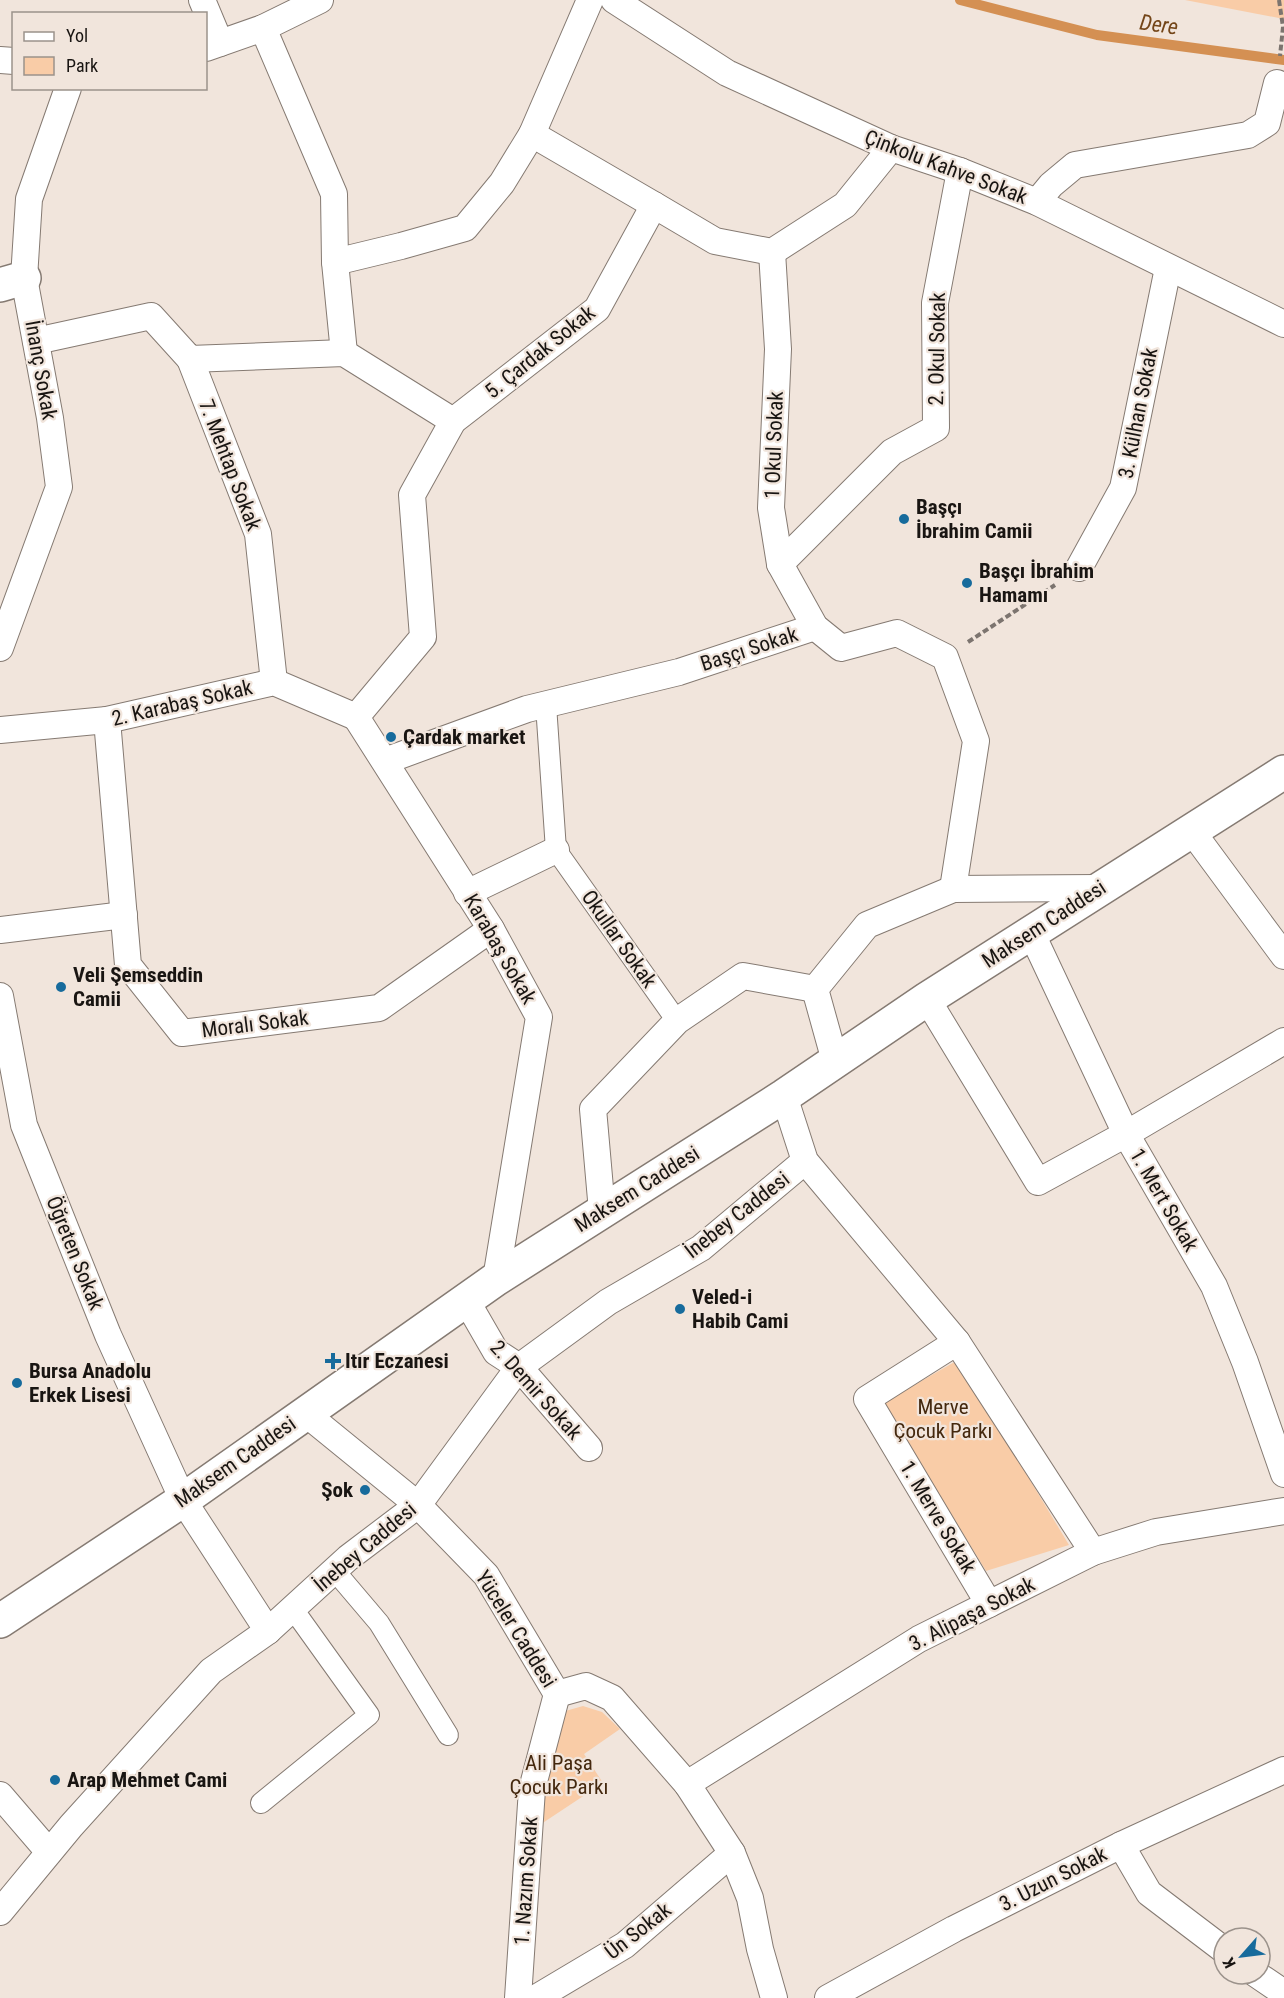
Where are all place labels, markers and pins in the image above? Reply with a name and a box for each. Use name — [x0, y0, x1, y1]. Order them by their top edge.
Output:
place label: Başçı İbrahim Camii — [916, 495, 1033, 543]
marker: Başçı İbrahim Camii — [897, 512, 911, 526]
place label: Başçı İbrahim Hamamı — [979, 559, 1094, 607]
marker: Başçı İbrahim Hamamı — [960, 576, 974, 590]
place label: Çardak market — [403, 725, 526, 749]
marker: Çardak market — [384, 730, 398, 744]
place label: Veli Şemseddin Camii — [73, 963, 203, 1011]
marker: Veli Şemseddin Camii — [54, 980, 68, 994]
place label: Veled-i Habib Cami — [692, 1285, 788, 1333]
marker: Veled-i Habib Cami — [673, 1302, 687, 1316]
place label: Itır Eczanesi — [345, 1349, 449, 1373]
marker: Itır Eczanesi — [326, 1354, 340, 1368]
place label: Bursa Anadolu Erkek Lisesi — [29, 1359, 151, 1407]
marker: Bursa Anadolu Erkek Lisesi — [10, 1376, 24, 1390]
place label: Şok — [321, 1478, 354, 1502]
marker: Şok — [358, 1483, 372, 1497]
place label: Arap Mehmet Cami — [67, 1768, 227, 1792]
marker: Arap Mehmet Cami — [48, 1773, 62, 1787]

